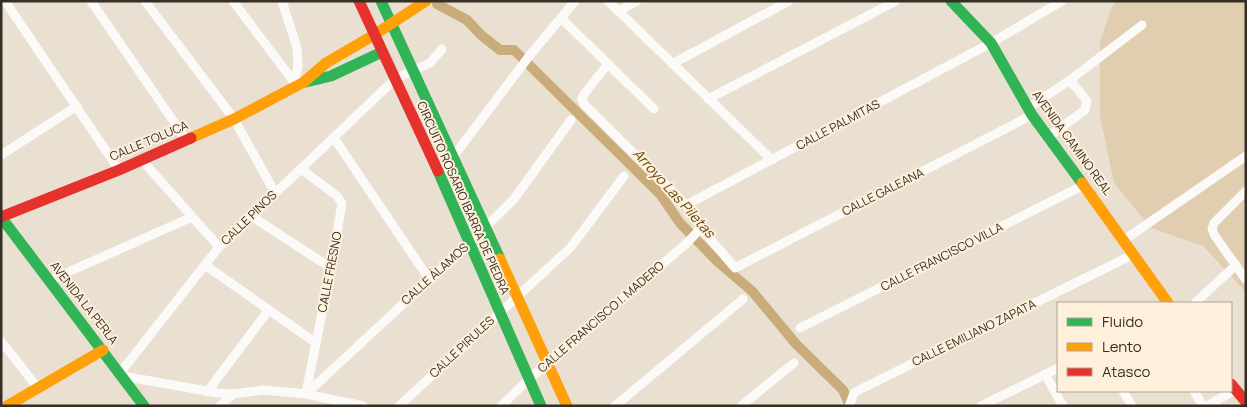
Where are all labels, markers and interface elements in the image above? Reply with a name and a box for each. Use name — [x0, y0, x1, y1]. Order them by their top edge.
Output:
street label: AVENIDA CAMINO REAL — [1029, 87, 1116, 199]
street label: CALLE PALMITAS — [793, 95, 883, 154]
street label: CIRCUITO ROSARIO IBARRA DE PIEDRA — [413, 98, 514, 297]
street label: CALLE TOLUCA — [107, 116, 191, 165]
water label: Arroyo Las Piletas — [629, 144, 721, 243]
street label: CALLE GALEANA — [839, 163, 927, 219]
street label: CALLE PINOS — [217, 187, 280, 249]
street label: CALLE FRANCISCO VILLA — [878, 218, 1006, 295]
street label: CALLE FRESNO — [313, 230, 346, 314]
street label: CALLE ÁLAMOS — [397, 239, 472, 308]
street label: CALLE FRANCISCO I. MADERO — [534, 257, 668, 376]
street label: AVENIDA LA PERLA — [47, 258, 122, 348]
street label: CALLE EMILIANO ZAPATA — [909, 295, 1039, 370]
legend — [1057, 302, 1232, 392]
text: Fluido — [1102, 311, 1143, 332]
street label: CALLE PIRULES — [425, 312, 498, 381]
text: Lento — [1102, 336, 1142, 357]
text: Atasco — [1102, 361, 1150, 382]

